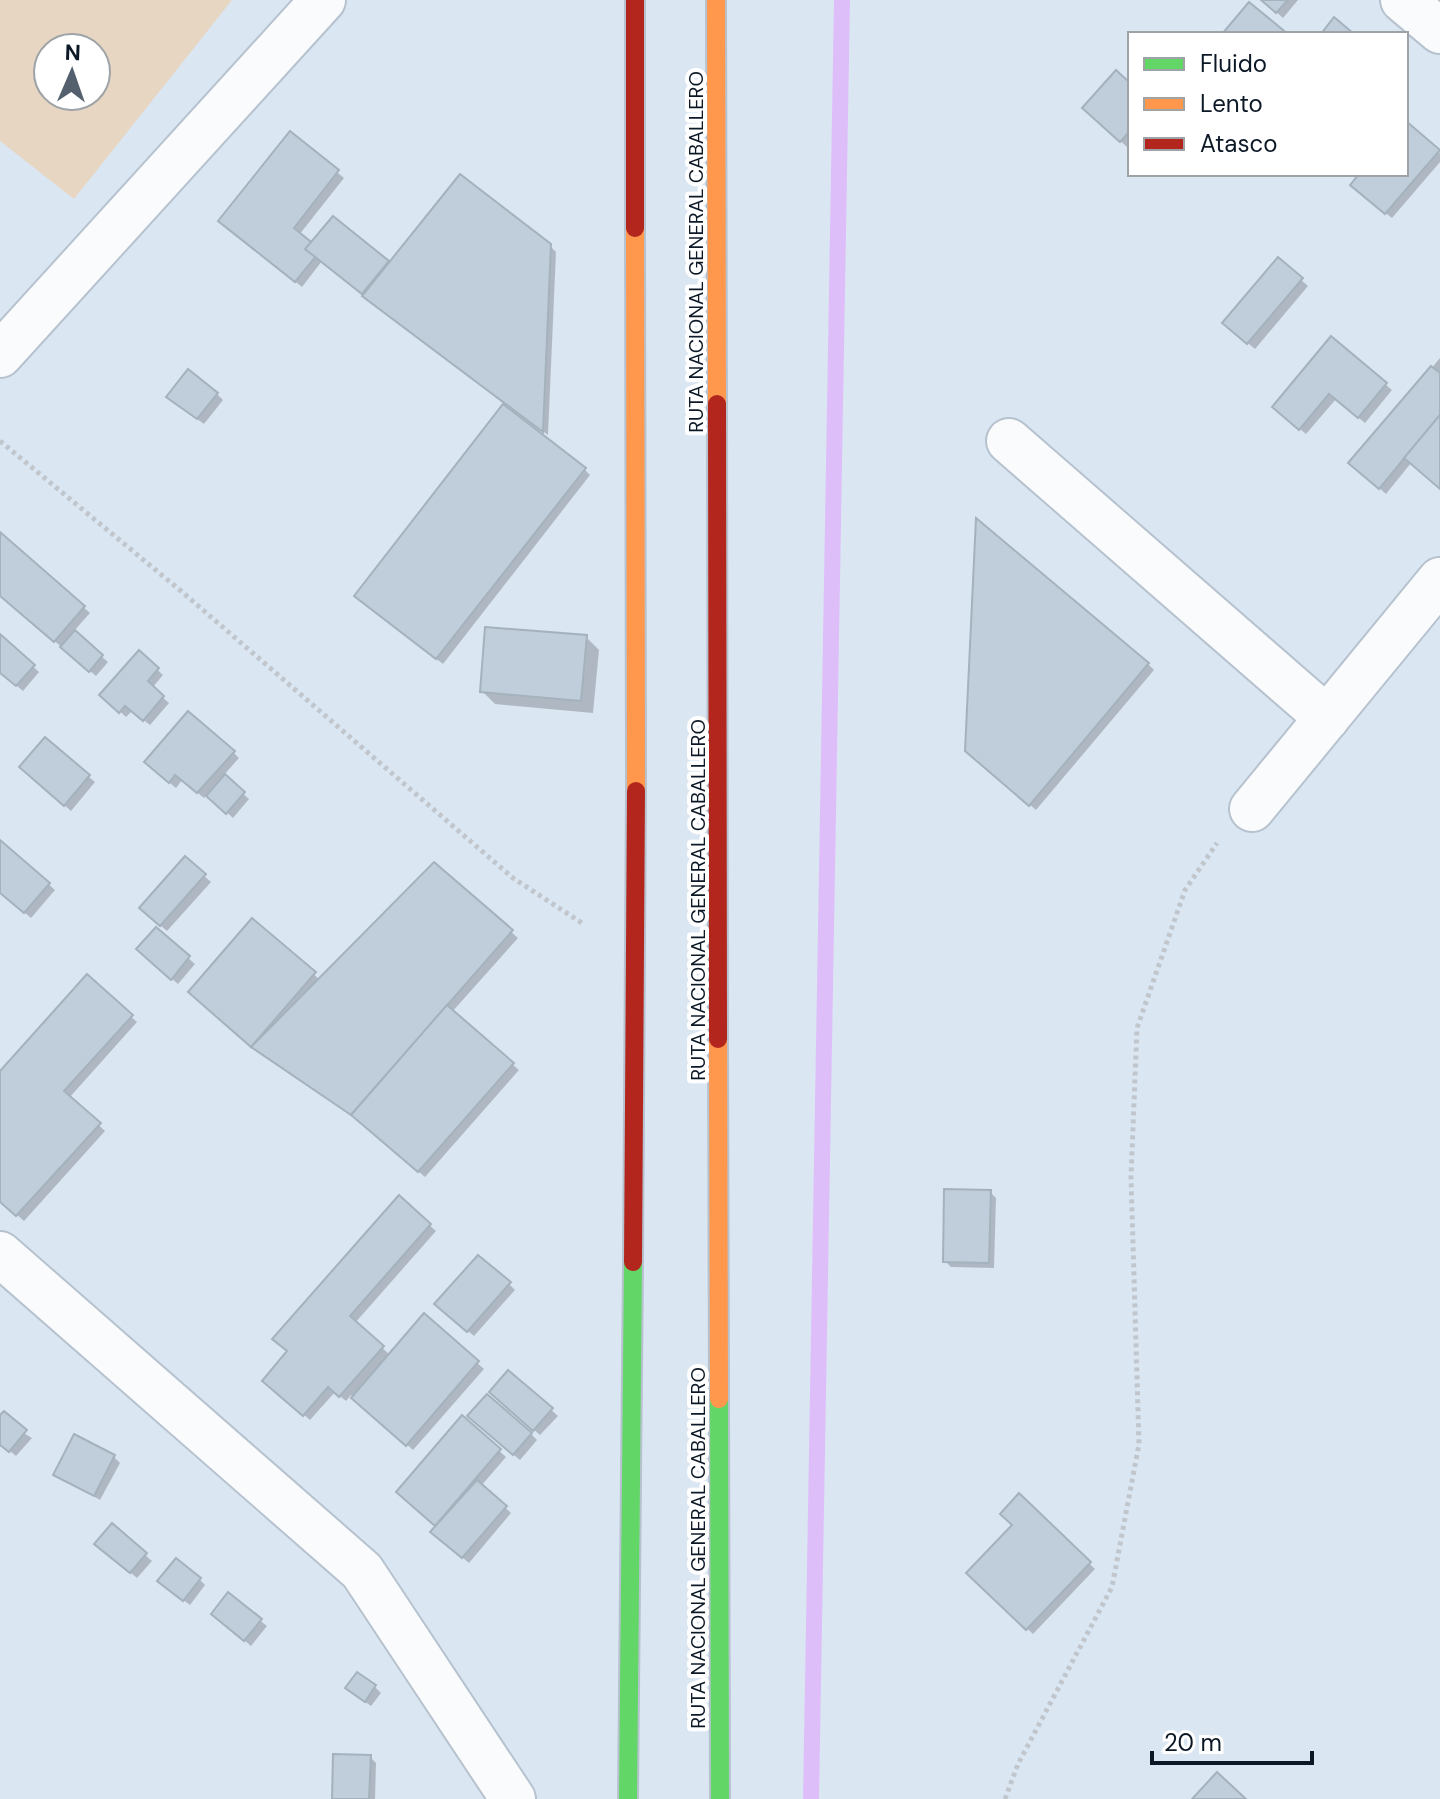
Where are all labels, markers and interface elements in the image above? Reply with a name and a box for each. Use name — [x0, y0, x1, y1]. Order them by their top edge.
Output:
north arrow — [32, 32, 112, 112]
legend — [1128, 32, 1408, 176]
text: N — [64, 38, 81, 67]
text: Fluido — [1200, 48, 1267, 79]
street label: RUTA NACIONAL GENERAL CABALLERO — [683, 71, 709, 433]
text: Lento — [1200, 88, 1263, 119]
text: Atasco — [1200, 128, 1277, 159]
street label: RUTA NACIONAL GENERAL CABALLERO — [685, 719, 711, 1081]
street label: RUTA NACIONAL GENERAL CABALLERO — [685, 1367, 711, 1729]
scale bar — [1152, 1715, 1312, 1765]
text: 20 m — [1164, 1727, 1222, 1758]

